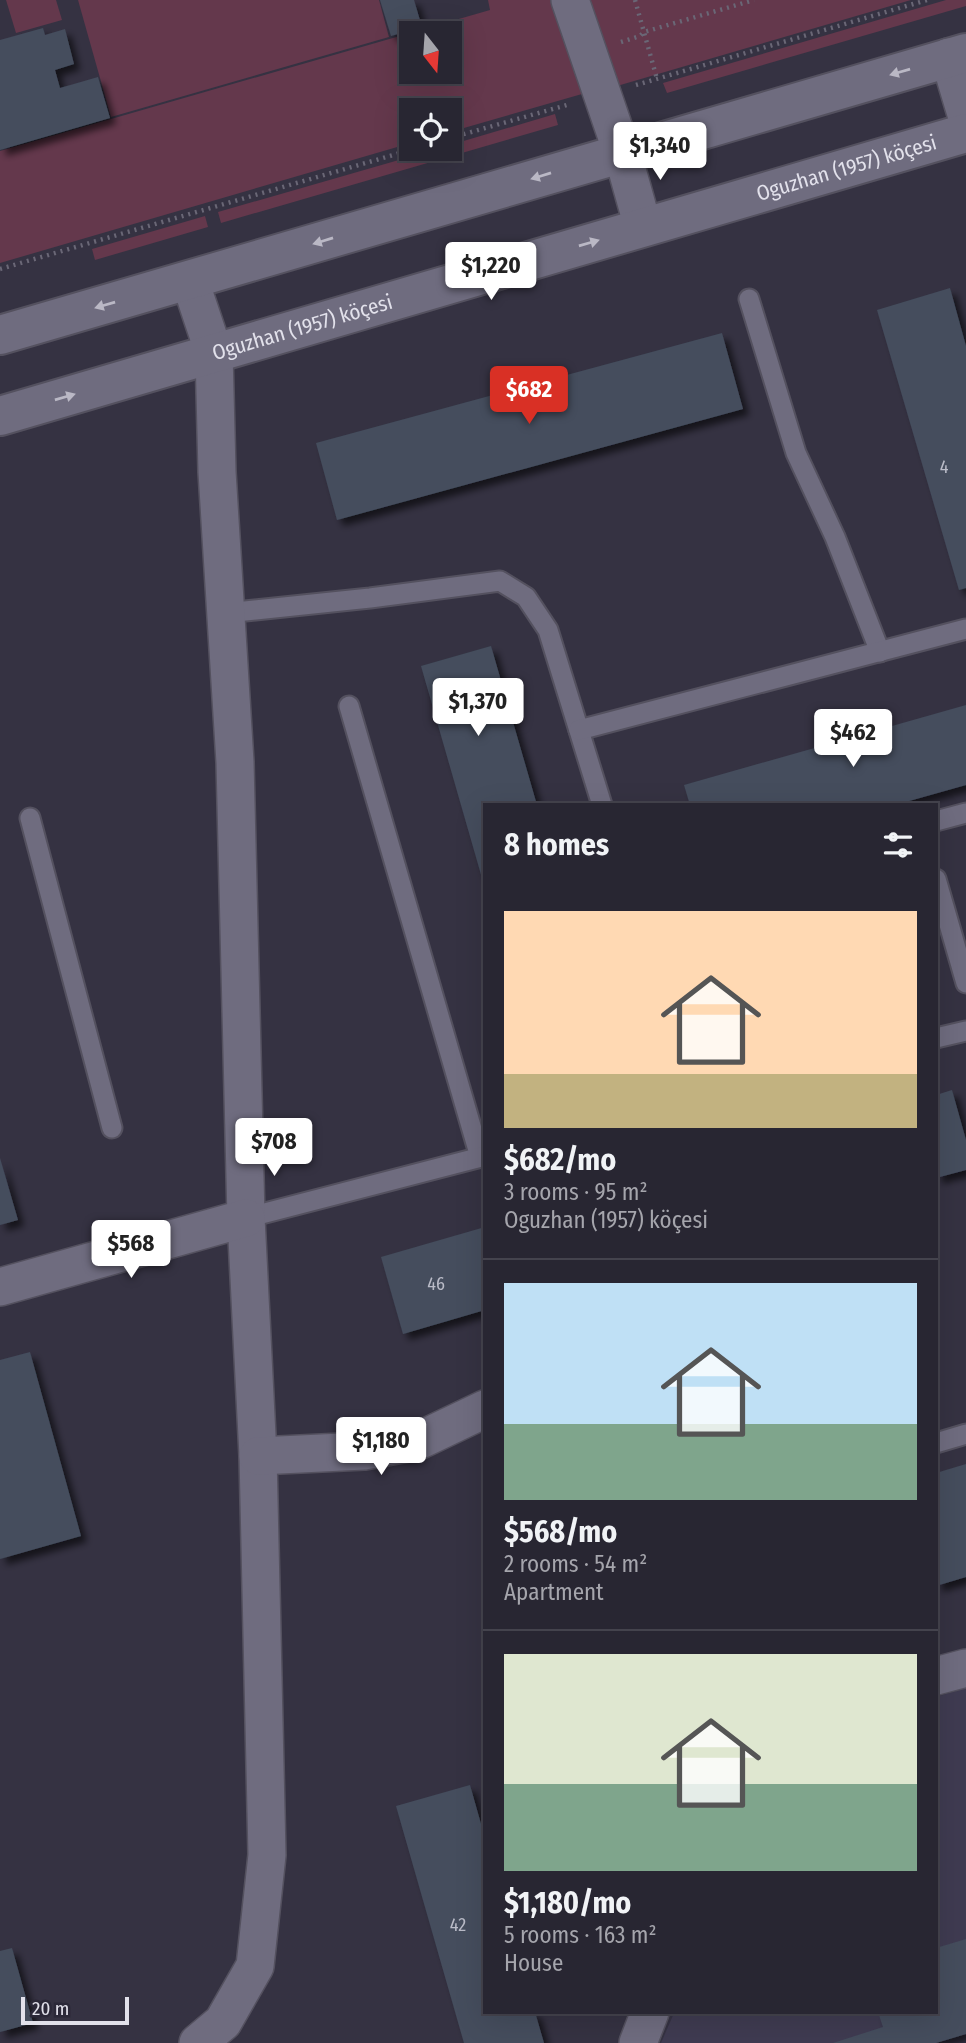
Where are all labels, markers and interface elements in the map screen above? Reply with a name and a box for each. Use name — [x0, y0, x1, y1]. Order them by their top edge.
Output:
north arrow — [399, 21, 462, 84]
map controls — [399, 21, 462, 161]
one-way arrow — [890, 67, 911, 77]
button: locate — [399, 98, 462, 161]
pin: $1,340 — [603, 122, 717, 182]
street label: Oguzhan (1957) köçesi — [753, 129, 940, 207]
text: $1,340 — [629, 131, 691, 159]
one-way arrow — [530, 171, 551, 181]
one-way arrow — [312, 236, 333, 246]
one-way arrow — [579, 237, 600, 247]
pin: $1,220 — [434, 243, 548, 302]
text: $1,220 — [461, 251, 521, 279]
street label: Oguzhan (1957) köçesi — [209, 289, 395, 366]
one-way arrow — [94, 301, 115, 311]
pin: $682 — [488, 366, 570, 426]
text: $682 — [506, 375, 552, 403]
one-way arrow — [55, 391, 76, 401]
house number: 4 — [940, 456, 949, 478]
pin: $1,370 — [421, 678, 535, 738]
text: $1,370 — [449, 687, 507, 715]
pin: $462 — [812, 710, 894, 769]
text: $462 — [830, 718, 876, 746]
icon: filters — [879, 826, 917, 864]
text: 8 homes — [504, 827, 609, 863]
icon: home — [648, 957, 774, 1083]
pin: $708 — [233, 1118, 315, 1178]
text: $708 — [251, 1127, 297, 1155]
text: $682/mo — [504, 1142, 616, 1178]
text: 3 rooms · 95 m² — [504, 1178, 648, 1206]
text: Oguzhan (1957) köçesi — [504, 1206, 708, 1234]
pin: $568 — [90, 1220, 172, 1280]
text: $568 — [108, 1229, 154, 1257]
house number: 46 — [427, 1273, 445, 1295]
icon: home — [648, 1329, 774, 1455]
pin: $1,180 — [324, 1418, 438, 1477]
text: $1,180 — [352, 1426, 410, 1454]
text: $568/mo — [504, 1514, 617, 1550]
text: 2 rooms · 54 m² — [504, 1550, 647, 1578]
text: Apartment — [504, 1578, 604, 1606]
icon: home — [648, 1700, 774, 1826]
text: $1,180/mo — [504, 1885, 631, 1921]
house number: 42 — [450, 1914, 466, 1936]
text: 5 rooms · 163 m² — [504, 1921, 657, 1949]
text: House — [504, 1949, 563, 1977]
scale bar — [21, 1994, 130, 2026]
text: 20 m — [32, 1997, 69, 2020]

